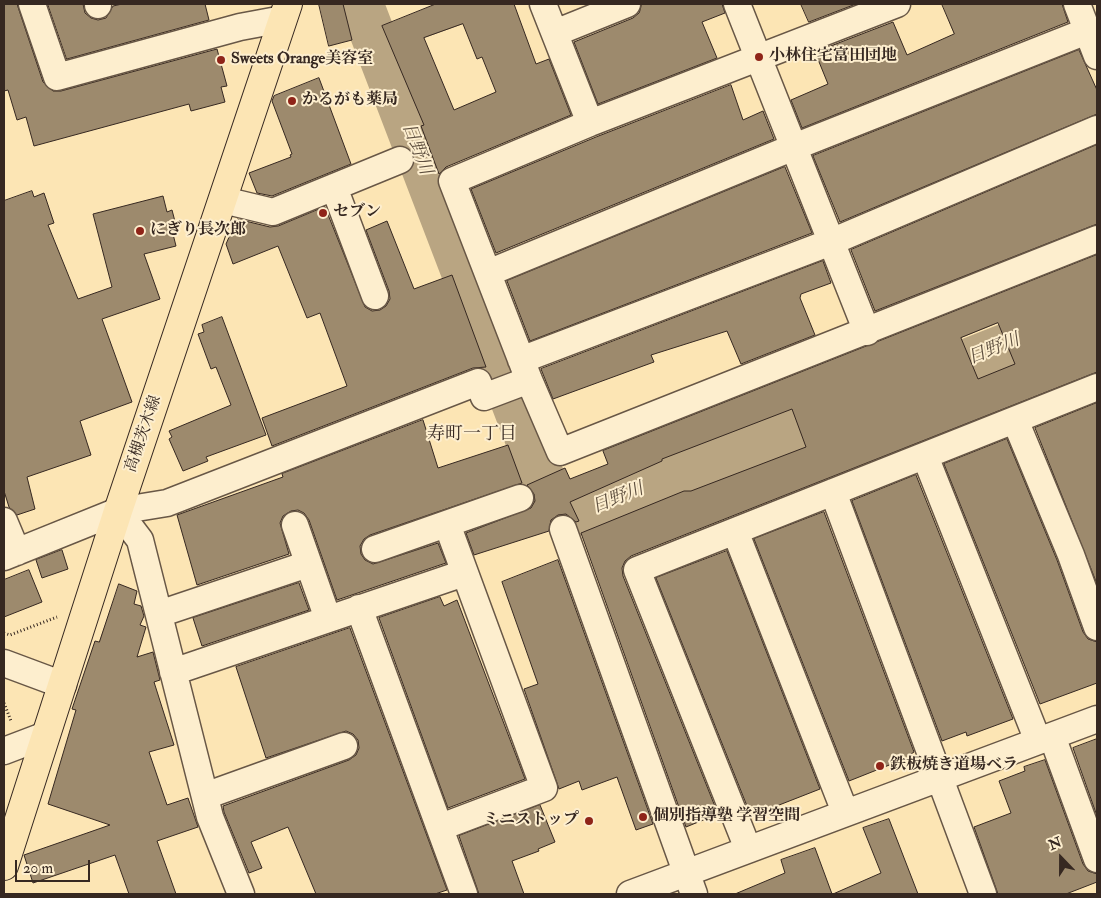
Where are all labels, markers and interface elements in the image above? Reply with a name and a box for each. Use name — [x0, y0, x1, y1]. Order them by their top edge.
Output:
place label: 小林住宅富田団地 — [769, 47, 897, 67]
place label: Sweets Orange美容室 — [231, 50, 373, 70]
marker: 小林住宅富田団地 — [753, 51, 765, 63]
marker: Sweets Orange美容室 — [215, 54, 227, 66]
place label: かるがも薬局 — [302, 91, 398, 111]
marker: かるがも薬局 — [286, 95, 298, 107]
water label: 日野川 — [396, 120, 436, 178]
place label: セブン — [333, 203, 381, 223]
marker: セブン — [317, 207, 329, 219]
place label: にぎり長次郎 — [150, 221, 246, 241]
marker: にぎり長次郎 — [134, 225, 146, 237]
water label: 日野川 — [965, 330, 1023, 370]
street label: 高槻茨木線 — [122, 393, 166, 475]
district label: 寿町一丁目 — [427, 424, 517, 446]
water label: 日野川 — [589, 479, 647, 519]
place label: 鉄板焼き道場ベラ — [890, 756, 1018, 776]
marker: 鉄板焼き道場ベラ — [874, 760, 886, 772]
place label: 個別指導塾 学習空間 — [653, 807, 800, 827]
place label: ミニストップ — [483, 811, 579, 831]
marker: 個別指導塾 学習空間 — [637, 811, 649, 823]
marker: ミニストップ — [583, 815, 595, 827]
north arrow — [1036, 833, 1086, 883]
text: N — [1046, 833, 1064, 854]
scale bar — [18, 850, 92, 882]
text: 20 m — [23, 859, 53, 878]

